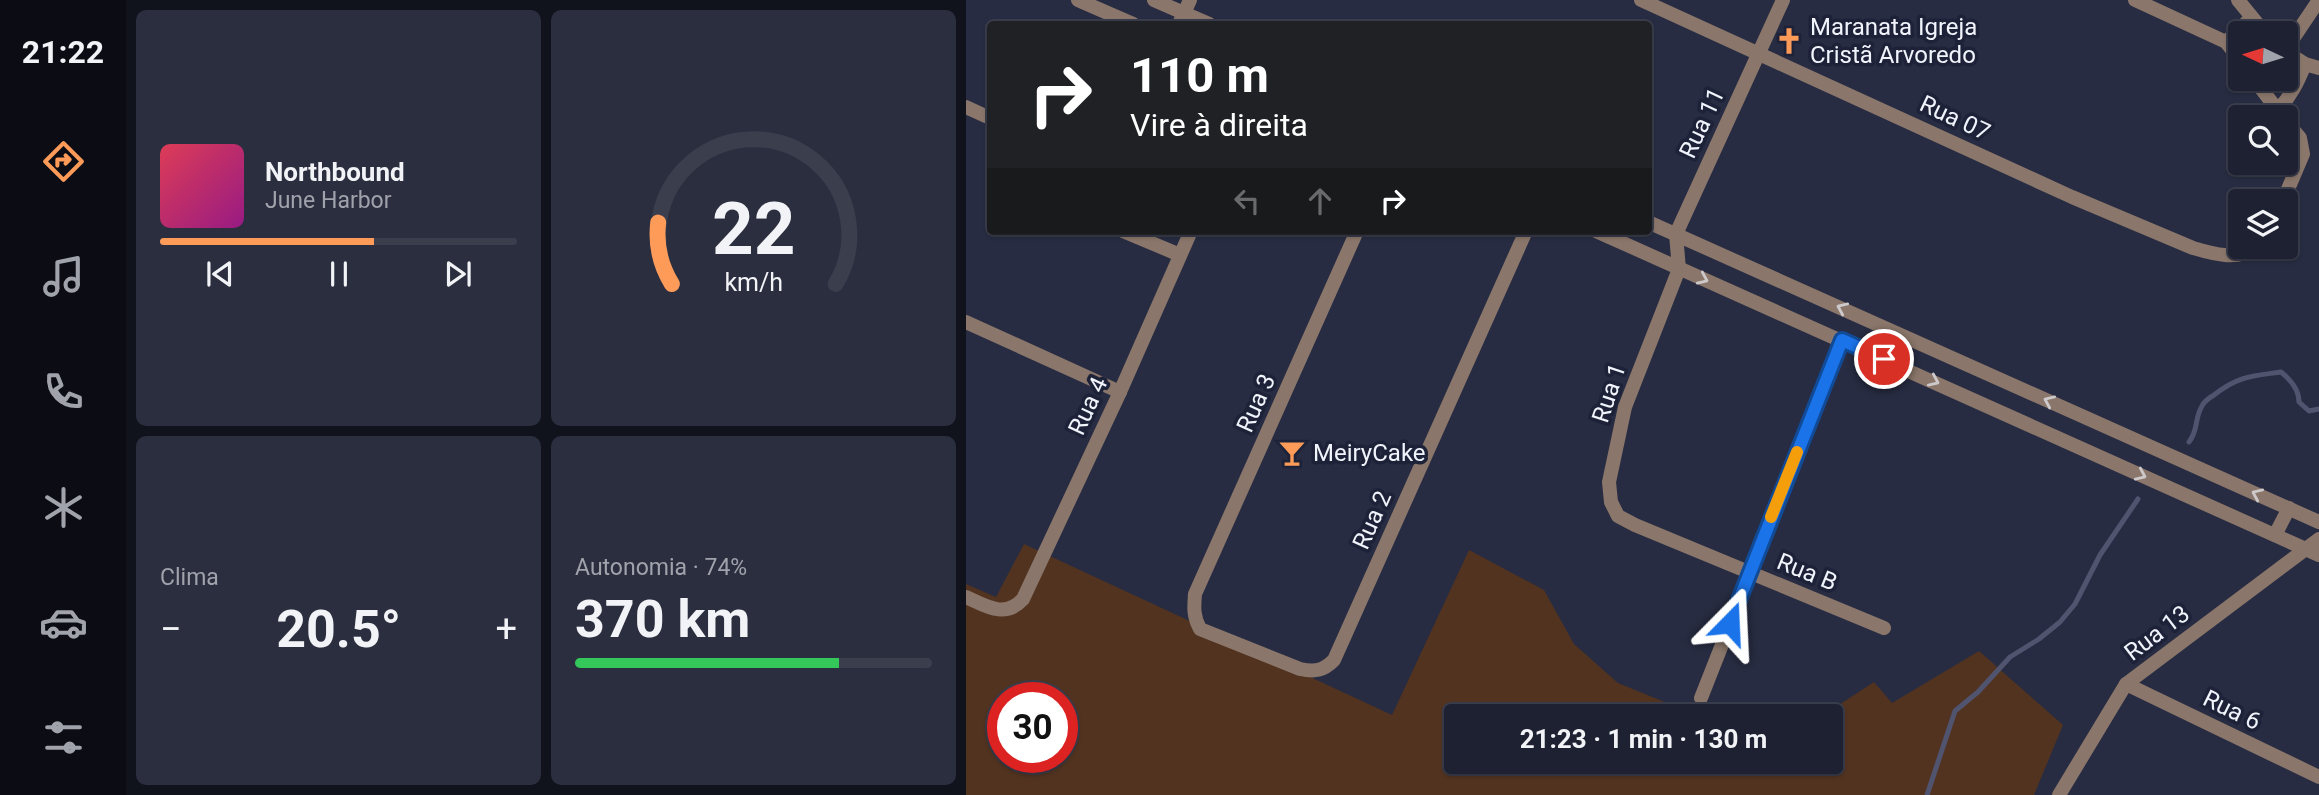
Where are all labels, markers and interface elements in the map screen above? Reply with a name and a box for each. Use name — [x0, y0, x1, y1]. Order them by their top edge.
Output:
place label: Maranata Igreja Cristã Arvoredo — [1810, 13, 1977, 69]
north arrow — [2228, 21, 2298, 91]
map controls — [2228, 21, 2298, 259]
church icon: Maranata Igreja Cristã Arvoredo — [1774, 26, 1804, 56]
text: 21:22 — [22, 33, 104, 71]
text: 110 m — [1130, 47, 1269, 104]
icon: right — [1015, 49, 1106, 140]
street label: Rua 11 — [1674, 84, 1730, 162]
street label: Rua 07 — [1916, 90, 1994, 146]
button: search — [2228, 105, 2298, 175]
text: Vire à direita — [1130, 106, 1308, 144]
icon: directions — [39, 137, 88, 186]
text: Northbound — [265, 157, 405, 187]
icon: left — [1228, 182, 1266, 220]
icon: ahead — [1301, 182, 1339, 220]
icon: right — [1374, 182, 1412, 220]
text: June Harbor — [265, 187, 392, 214]
text: 22 — [712, 187, 795, 273]
button: layers — [2228, 189, 2298, 259]
icon: music — [39, 252, 88, 301]
icon: previous — [201, 255, 239, 293]
icon: pause — [320, 255, 358, 293]
icon: next — [439, 255, 477, 293]
text: km/h — [724, 268, 783, 297]
one-way arrow — [1696, 271, 1708, 285]
one-way arrow — [1836, 302, 1849, 316]
pin — [1854, 329, 1914, 389]
icon: arrive — [1865, 340, 1903, 378]
street label: Rua 1 — [1586, 360, 1632, 426]
icon: phone — [39, 367, 88, 416]
street label: Rua 3 — [1231, 370, 1281, 436]
street label: Rua 4 — [1063, 373, 1113, 439]
one-way arrow — [1926, 373, 1939, 387]
one-way arrow — [2044, 395, 2056, 409]
bar icon: MeiryCake — [1277, 438, 1307, 468]
place label: MeiryCake — [1313, 439, 1426, 467]
one-way arrow — [2134, 467, 2146, 481]
icon: climate — [39, 483, 88, 532]
street label: Rua 2 — [1347, 487, 1397, 553]
one-way arrow — [2252, 488, 2264, 502]
street label: Rua B — [1773, 547, 1841, 597]
text: Autonomia · 74% — [575, 554, 747, 581]
text: Clima — [160, 564, 219, 591]
position arrow — [1693, 586, 1767, 660]
text: 370 km — [575, 589, 750, 650]
icon: car — [39, 598, 88, 647]
text: 20.5° — [276, 599, 401, 660]
street label: Rua 13 — [2119, 600, 2195, 666]
text: − — [160, 607, 182, 651]
text: + — [495, 607, 517, 651]
speed limit sign: 30 — [987, 682, 1078, 773]
street label: Rua 6 — [2199, 684, 2265, 736]
icon: filters — [39, 713, 88, 762]
text: 21:23 · 1 min · 130 m — [1520, 724, 1767, 754]

